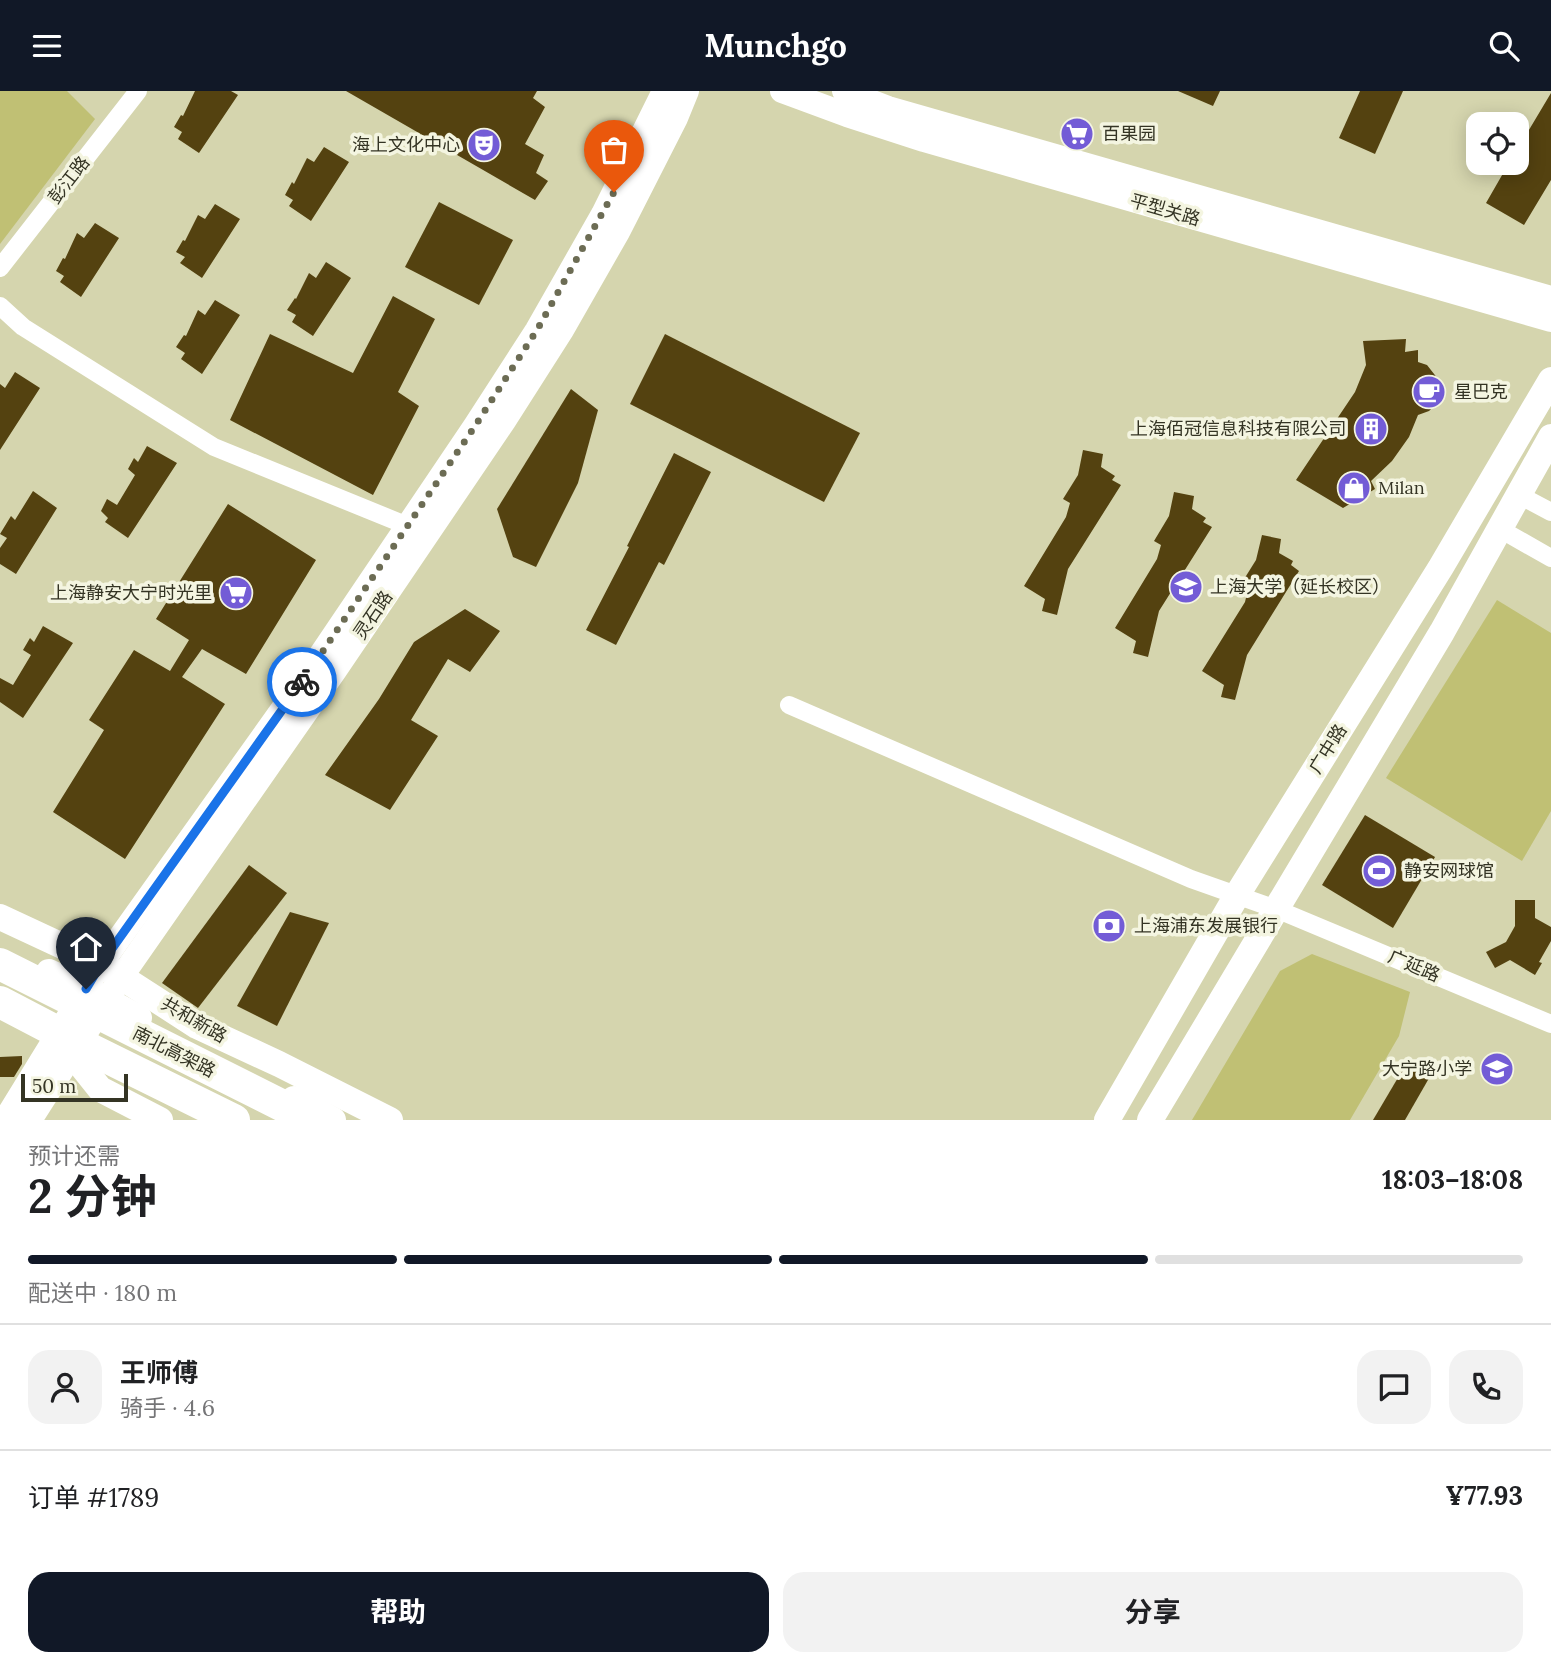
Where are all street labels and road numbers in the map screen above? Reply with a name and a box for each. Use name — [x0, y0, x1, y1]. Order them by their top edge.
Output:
street label: 彭江路 — [43, 151, 94, 208]
street label: 平型关路 — [1127, 189, 1203, 230]
street label: 灵石路 — [348, 586, 397, 644]
street label: 广中路 — [1304, 720, 1352, 778]
street label: 广延路 — [1385, 944, 1444, 987]
street label: 共和新路 — [157, 992, 231, 1048]
street label: 南北高架路 — [129, 1021, 220, 1082]

